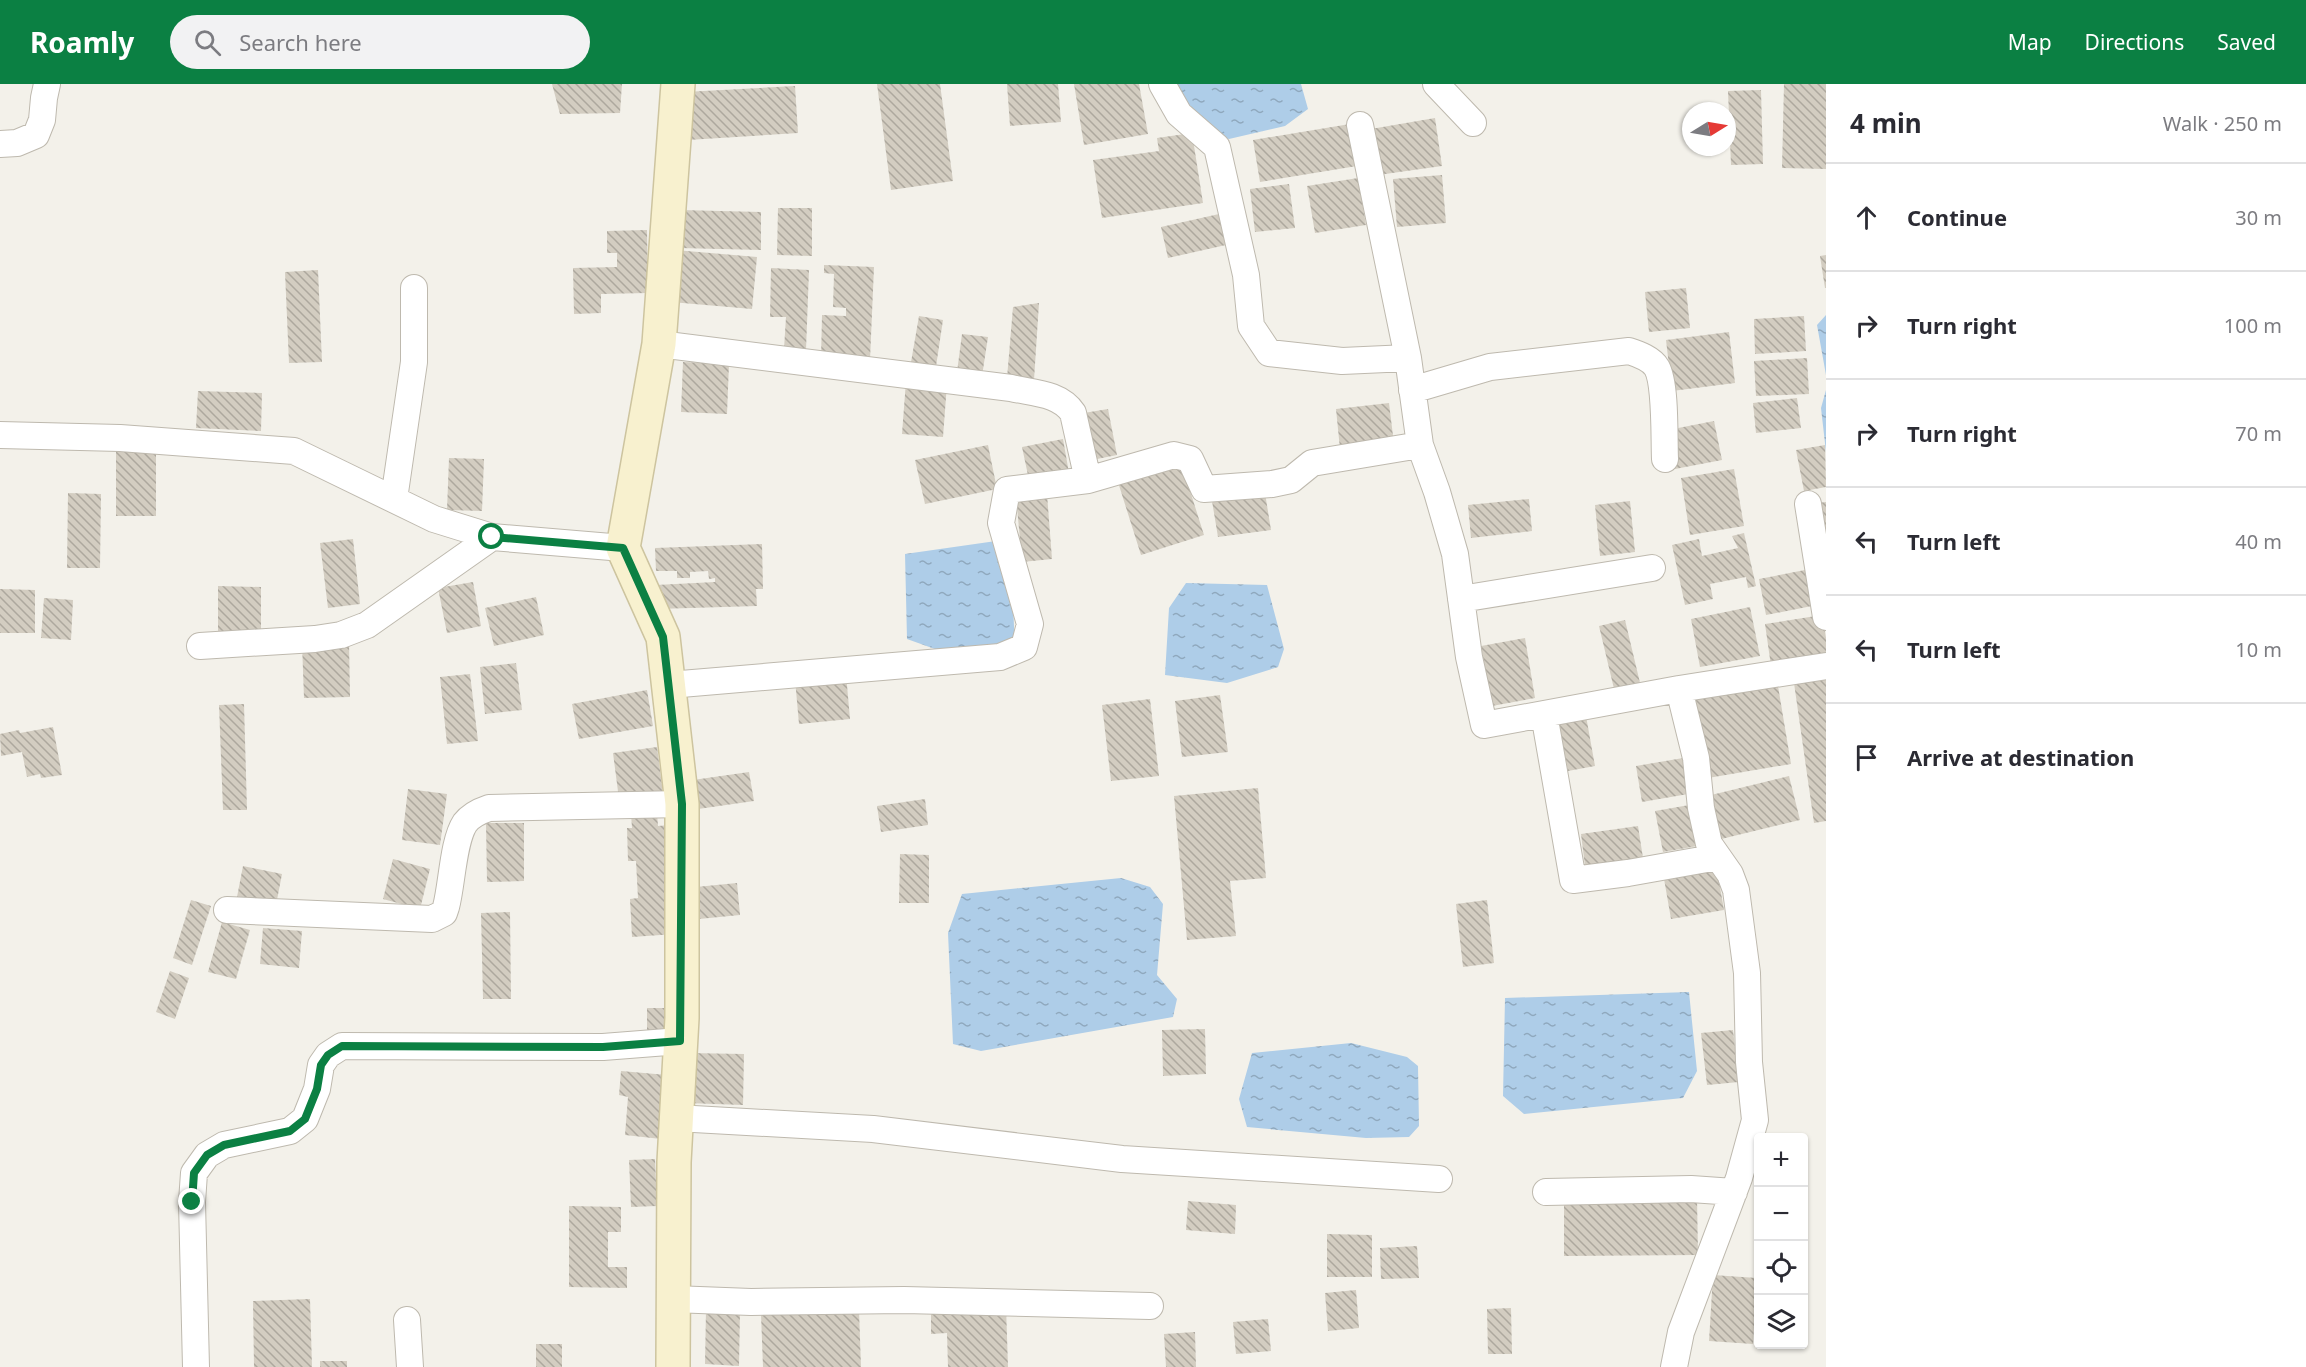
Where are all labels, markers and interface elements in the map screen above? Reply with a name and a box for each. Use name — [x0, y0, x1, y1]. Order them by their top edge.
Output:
search box — [170, 15, 590, 69]
text: Roamly — [30, 23, 134, 61]
icon: search — [191, 26, 224, 59]
text: Search here — [239, 27, 362, 57]
text: Map — [2008, 28, 2052, 56]
text: Directions — [2085, 28, 2184, 56]
text: Saved — [2217, 28, 2276, 56]
north arrow — [1682, 102, 1736, 156]
text: 4 min — [1850, 105, 1922, 141]
text: Walk · 250 m — [2163, 110, 2282, 137]
icon: ahead — [1850, 201, 1883, 234]
text: Continue — [1907, 202, 2007, 232]
text: 30 m — [2235, 204, 2282, 231]
icon: right — [1850, 309, 1883, 342]
text: Turn right — [1907, 310, 2017, 340]
text: 100 m — [2224, 312, 2282, 339]
icon: right — [1850, 417, 1883, 450]
text: Turn right — [1907, 418, 2017, 448]
text: 70 m — [2235, 420, 2282, 447]
route start — [478, 523, 504, 549]
icon: left — [1850, 525, 1883, 558]
text: Turn left — [1907, 526, 2001, 556]
text: 40 m — [2235, 528, 2282, 555]
icon: left — [1850, 633, 1883, 666]
text: Turn left — [1907, 634, 2001, 664]
text: 10 m — [2235, 636, 2282, 663]
icon: arrive — [1850, 741, 1883, 774]
text: Arrive at destination — [1907, 742, 2134, 772]
map controls — [1754, 1133, 1808, 1349]
button: + — [1754, 1133, 1808, 1187]
button: − — [1754, 1187, 1808, 1241]
route end — [178, 1188, 204, 1214]
button: locate — [1754, 1241, 1808, 1295]
button: layers — [1754, 1295, 1808, 1349]

